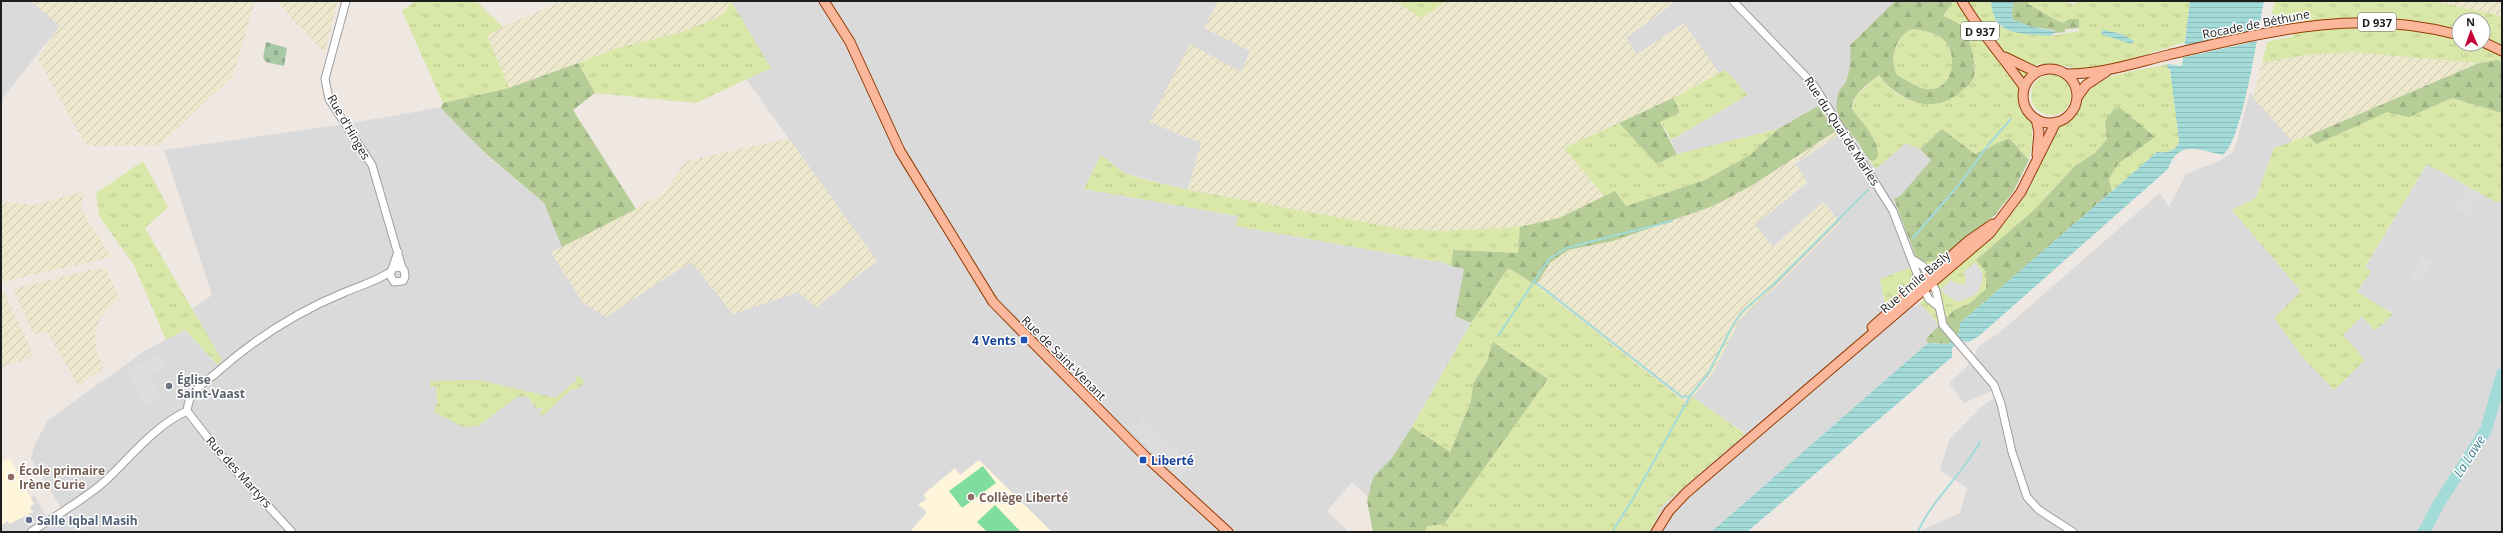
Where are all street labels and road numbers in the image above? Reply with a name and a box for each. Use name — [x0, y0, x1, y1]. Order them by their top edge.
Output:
street label: Rocade de Béthune — [2201, 5, 2311, 43]
road number: D 937 — [2358, 13, 2396, 31]
road number: D 937 — [1961, 22, 1999, 40]
street label: Rue du Quai de Marles — [1800, 73, 1884, 189]
street label: Rue d'Hinges — [323, 91, 375, 163]
street label: Rue Émile Basly — [1876, 246, 1954, 317]
street label: Rue de Saint-Venant — [1018, 312, 1110, 404]
street label: Rue des Martyrs — [202, 433, 276, 512]

